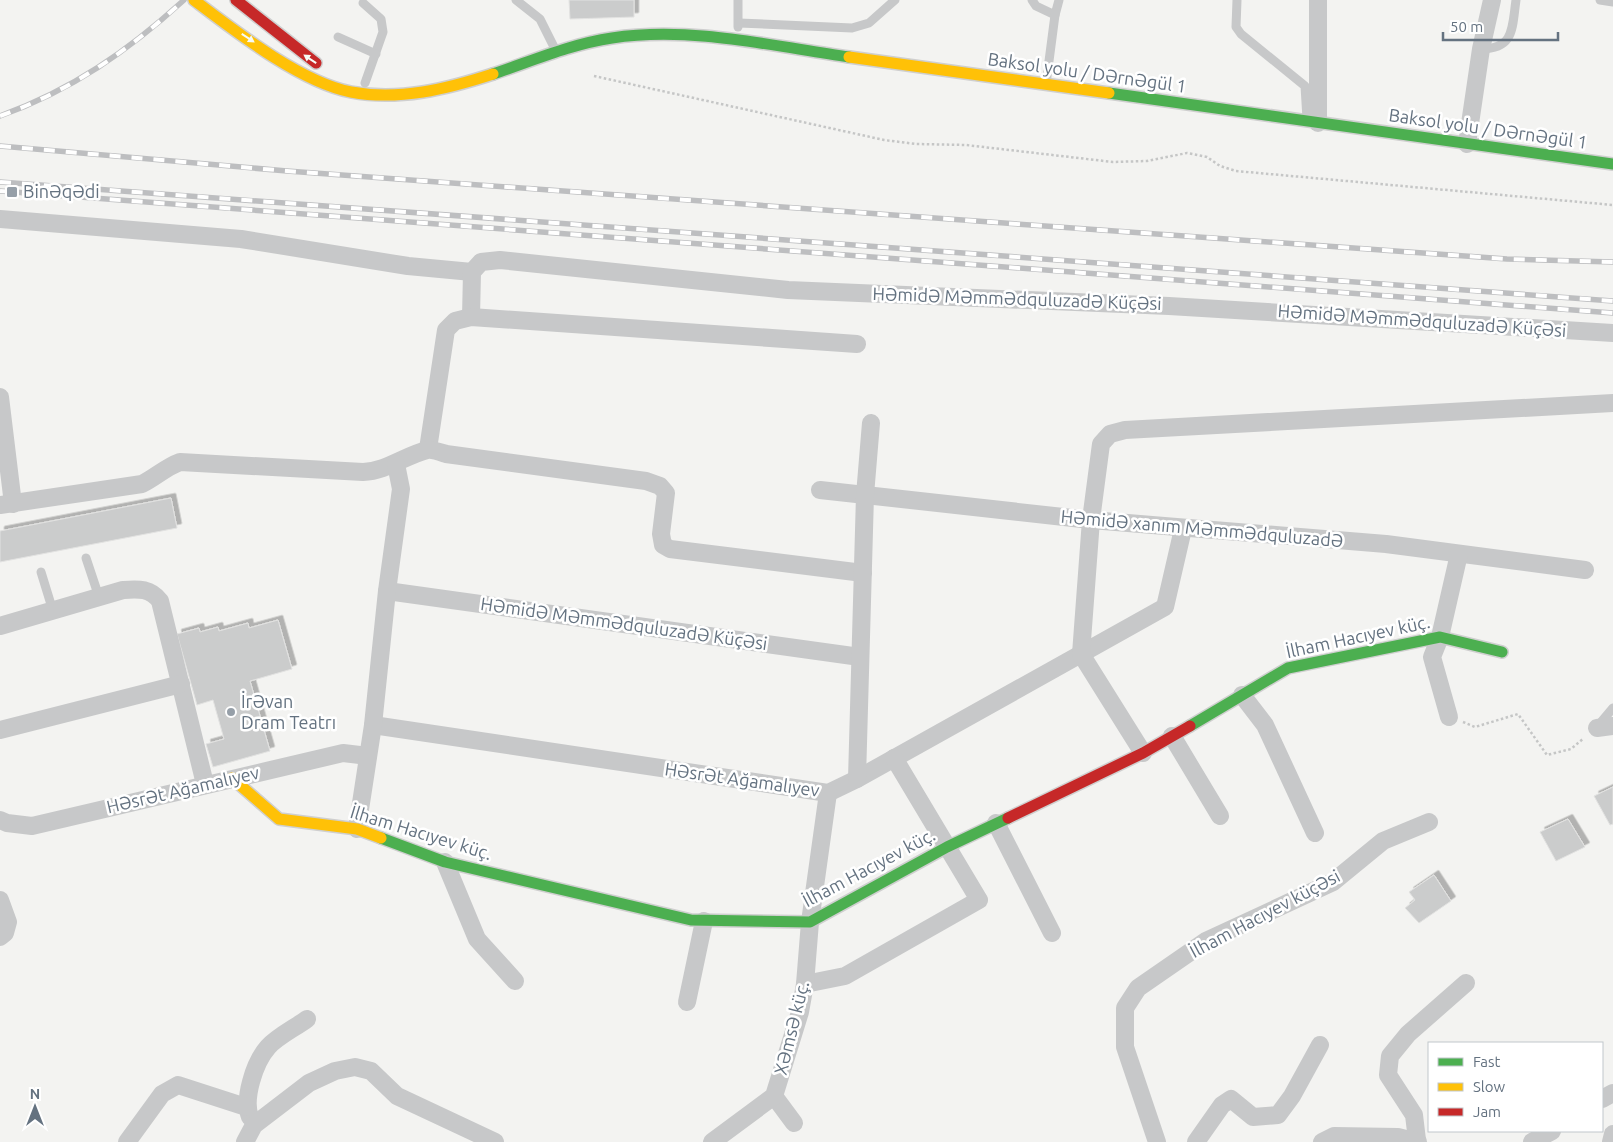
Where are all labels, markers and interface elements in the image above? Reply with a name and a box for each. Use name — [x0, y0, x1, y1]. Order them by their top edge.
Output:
scale bar — [1443, 10, 1558, 42]
text: 50 m — [1450, 18, 1483, 35]
one-way arrow — [242, 33, 255, 43]
street label: Baksol yolu / Dərnəgül 1 — [986, 48, 1188, 96]
one-way arrow — [303, 55, 317, 64]
street label: Baksol yolu / Dərnəgül 1 — [1387, 104, 1589, 152]
place label: Binəqədi — [23, 181, 100, 201]
marker: Binəqədi — [5, 185, 19, 199]
street label: Həmidə Məmmədquluzadə Küçəsi — [872, 283, 1162, 313]
street label: Həmidə Məmmədquluzadə Küçəsi — [1277, 300, 1567, 340]
street label: Həmidə xanım Məmmədquluzadə — [1060, 506, 1344, 550]
street label: Həmidə Məmmədquluzadə Küçəsi — [479, 593, 769, 653]
street label: İlham Hacıyev küç. — [1284, 611, 1432, 661]
place label: İrəvan Dram Teatrı — [241, 691, 336, 732]
marker: İrəvan Dram Teatrı — [225, 706, 237, 718]
street label: Həsrət Ağamalıyev — [664, 758, 821, 800]
street label: Həsrət Ağamalıyev — [105, 762, 261, 816]
street label: İlham Hacıyev küç. — [348, 801, 494, 863]
street label: İlham Hacıyev küç. — [799, 824, 938, 910]
street label: İlham Hacıyev küçəsi — [1186, 865, 1343, 961]
street label: Xəmsə küç. — [770, 979, 812, 1077]
legend — [1428, 1042, 1603, 1132]
text: Fast — [1473, 1053, 1501, 1070]
text: Slow — [1473, 1078, 1506, 1095]
north arrow — [10, 1082, 60, 1132]
text: N — [30, 1086, 40, 1102]
text: Jam — [1473, 1103, 1501, 1120]

